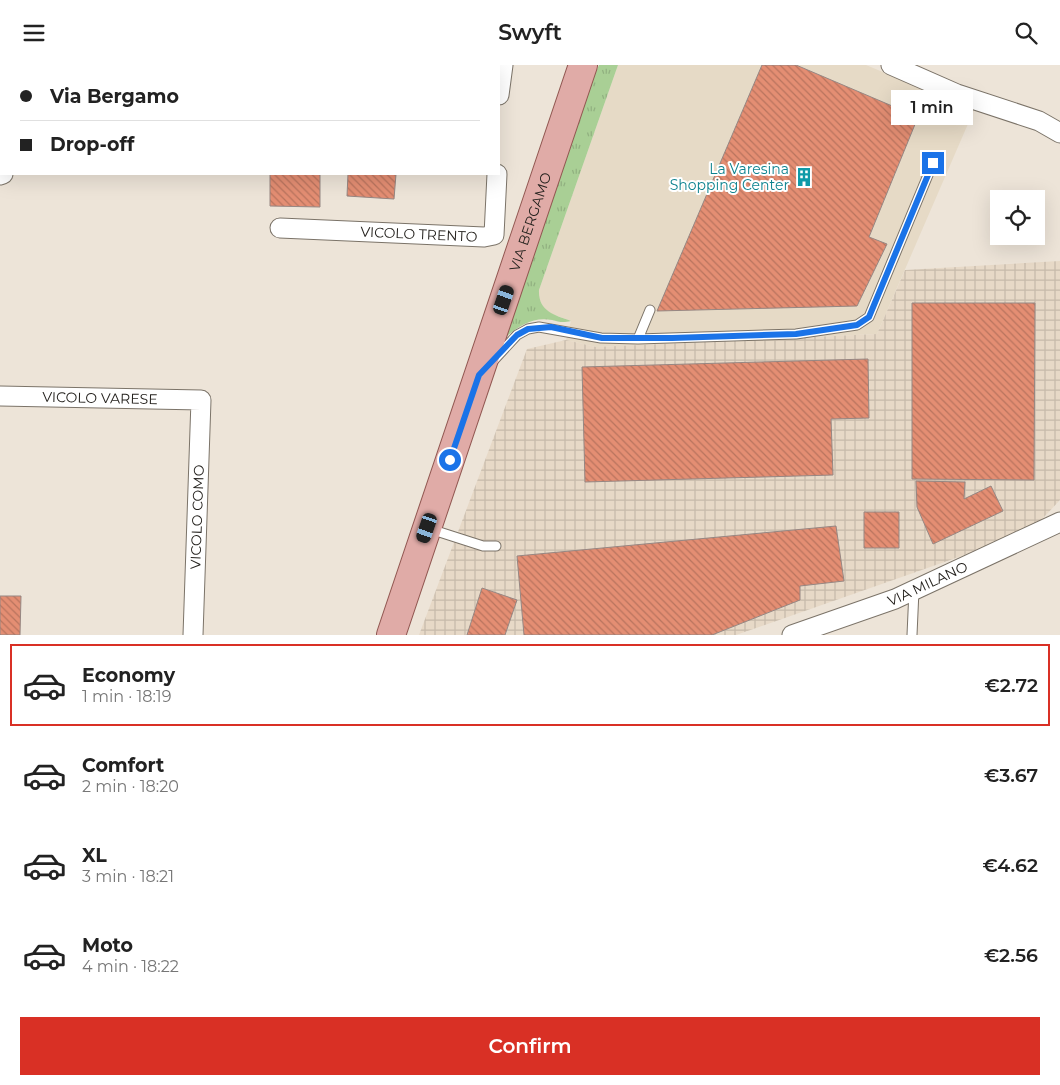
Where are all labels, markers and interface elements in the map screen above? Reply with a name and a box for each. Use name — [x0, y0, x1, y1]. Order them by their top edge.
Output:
icon: menu — [20, 19, 48, 47]
text: Swyft — [498, 19, 562, 46]
icon: search — [1012, 19, 1040, 47]
text: Via Bergamo — [50, 85, 179, 108]
callout: 1 min — [892, 91, 974, 126]
text: 1 min — [911, 98, 953, 117]
text: Drop-off — [50, 133, 134, 156]
route end — [922, 152, 944, 174]
place label: La Varesina Shopping Center — [670, 160, 789, 194]
building icon: La Varesina Shopping Center — [793, 166, 815, 188]
street label: VIA BERGAMO — [505, 170, 555, 274]
map controls — [990, 190, 1045, 245]
button: locate — [990, 190, 1045, 245]
street label: VICOLO TRENTO — [360, 223, 478, 246]
car — [492, 283, 515, 317]
street label: VICOLO VARESE — [42, 388, 158, 408]
route start — [439, 449, 461, 471]
street label: VICOLO COMO — [186, 464, 208, 570]
car — [415, 511, 438, 545]
street label: VIA MILANO — [885, 557, 971, 610]
icon: car — [22, 663, 67, 708]
text: Economy — [82, 664, 175, 687]
text: €2.72 — [985, 674, 1038, 697]
text: 1 min · 18:19 — [82, 687, 171, 706]
icon: car — [22, 753, 67, 798]
text: Comfort — [82, 754, 164, 777]
text: €3.67 — [984, 764, 1038, 787]
text: 2 min · 18:20 — [82, 777, 179, 796]
icon: car — [22, 843, 67, 888]
text: XL — [82, 844, 107, 867]
text: €4.62 — [982, 854, 1038, 877]
text: 3 min · 18:21 — [82, 867, 174, 886]
icon: car — [22, 933, 67, 978]
text: Moto — [82, 934, 133, 957]
text: €2.56 — [984, 944, 1038, 967]
text: 4 min · 18:22 — [82, 957, 179, 976]
button: Confirm — [20, 1017, 1040, 1075]

